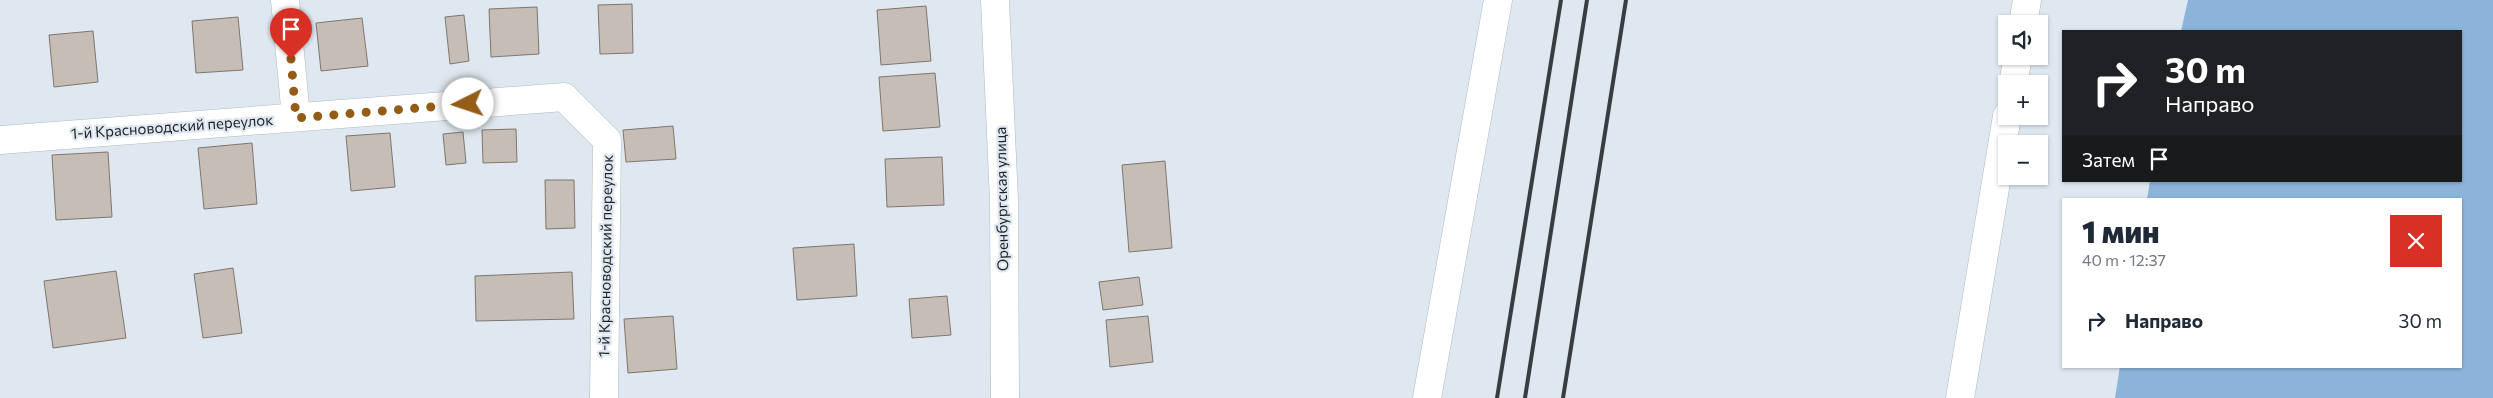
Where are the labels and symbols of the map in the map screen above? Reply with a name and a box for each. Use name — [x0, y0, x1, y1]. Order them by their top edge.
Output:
pin — [270, 8, 312, 59]
position arrow — [441, 77, 493, 129]
street label: 1-й Красноводский переулок — [70, 110, 274, 142]
street label: Оренбургская улица — [991, 127, 1011, 271]
street label: 1-й Красноводский переулок — [594, 154, 616, 357]

